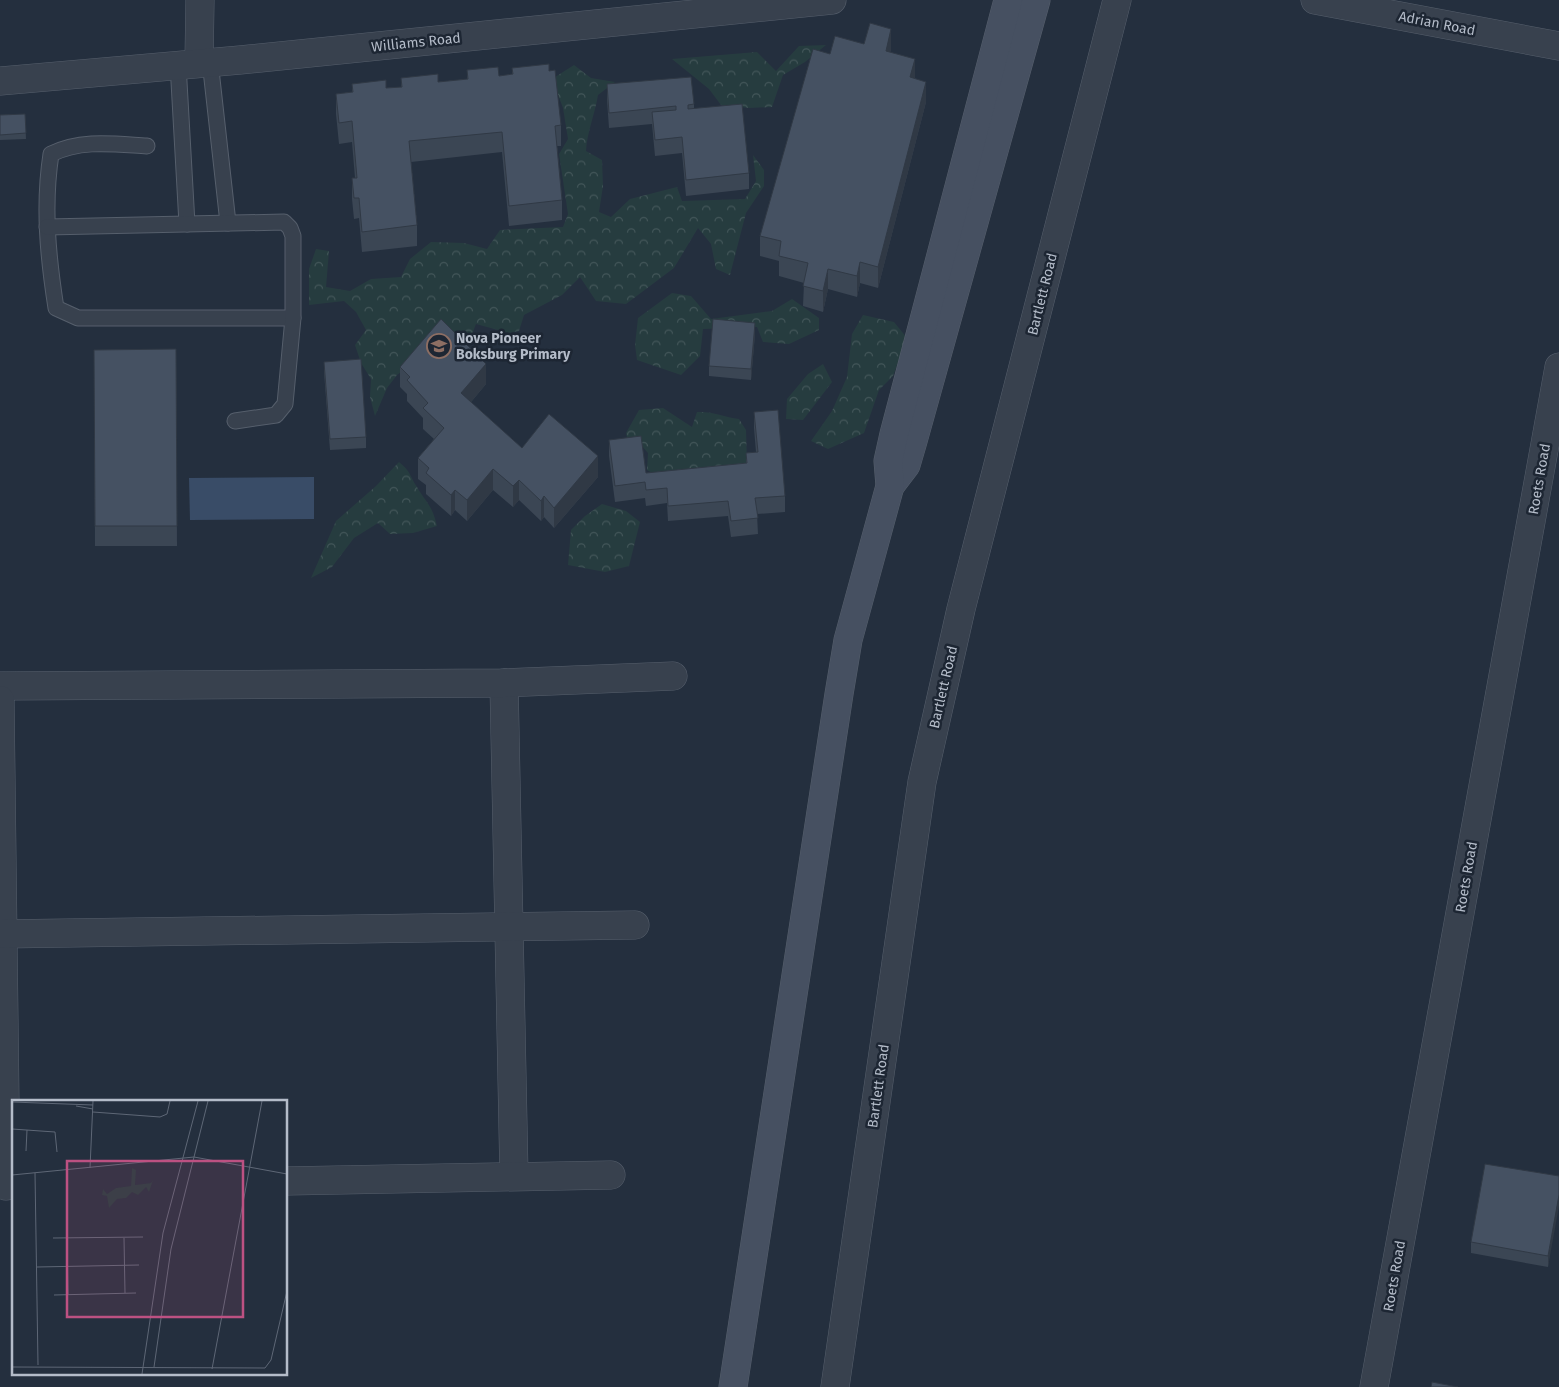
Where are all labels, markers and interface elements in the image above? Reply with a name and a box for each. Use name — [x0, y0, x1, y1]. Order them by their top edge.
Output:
street label: Adrian Road — [1397, 8, 1477, 39]
street label: Williams Road — [371, 29, 462, 56]
street label: Bartlett Road — [1024, 251, 1061, 337]
place label: Nova Pioneer Boksburg Primary — [456, 330, 571, 363]
school or university icon: Nova Pioneer Boksburg Primary — [426, 333, 452, 359]
street label: Roets Road — [1525, 442, 1554, 516]
street label: Bartlett Road — [926, 644, 961, 730]
street label: Roets Road — [1452, 840, 1481, 914]
street label: Bartlett Road — [864, 1043, 893, 1129]
inset map — [12, 1100, 288, 1374]
street label: Roets Road — [1380, 1239, 1409, 1313]

